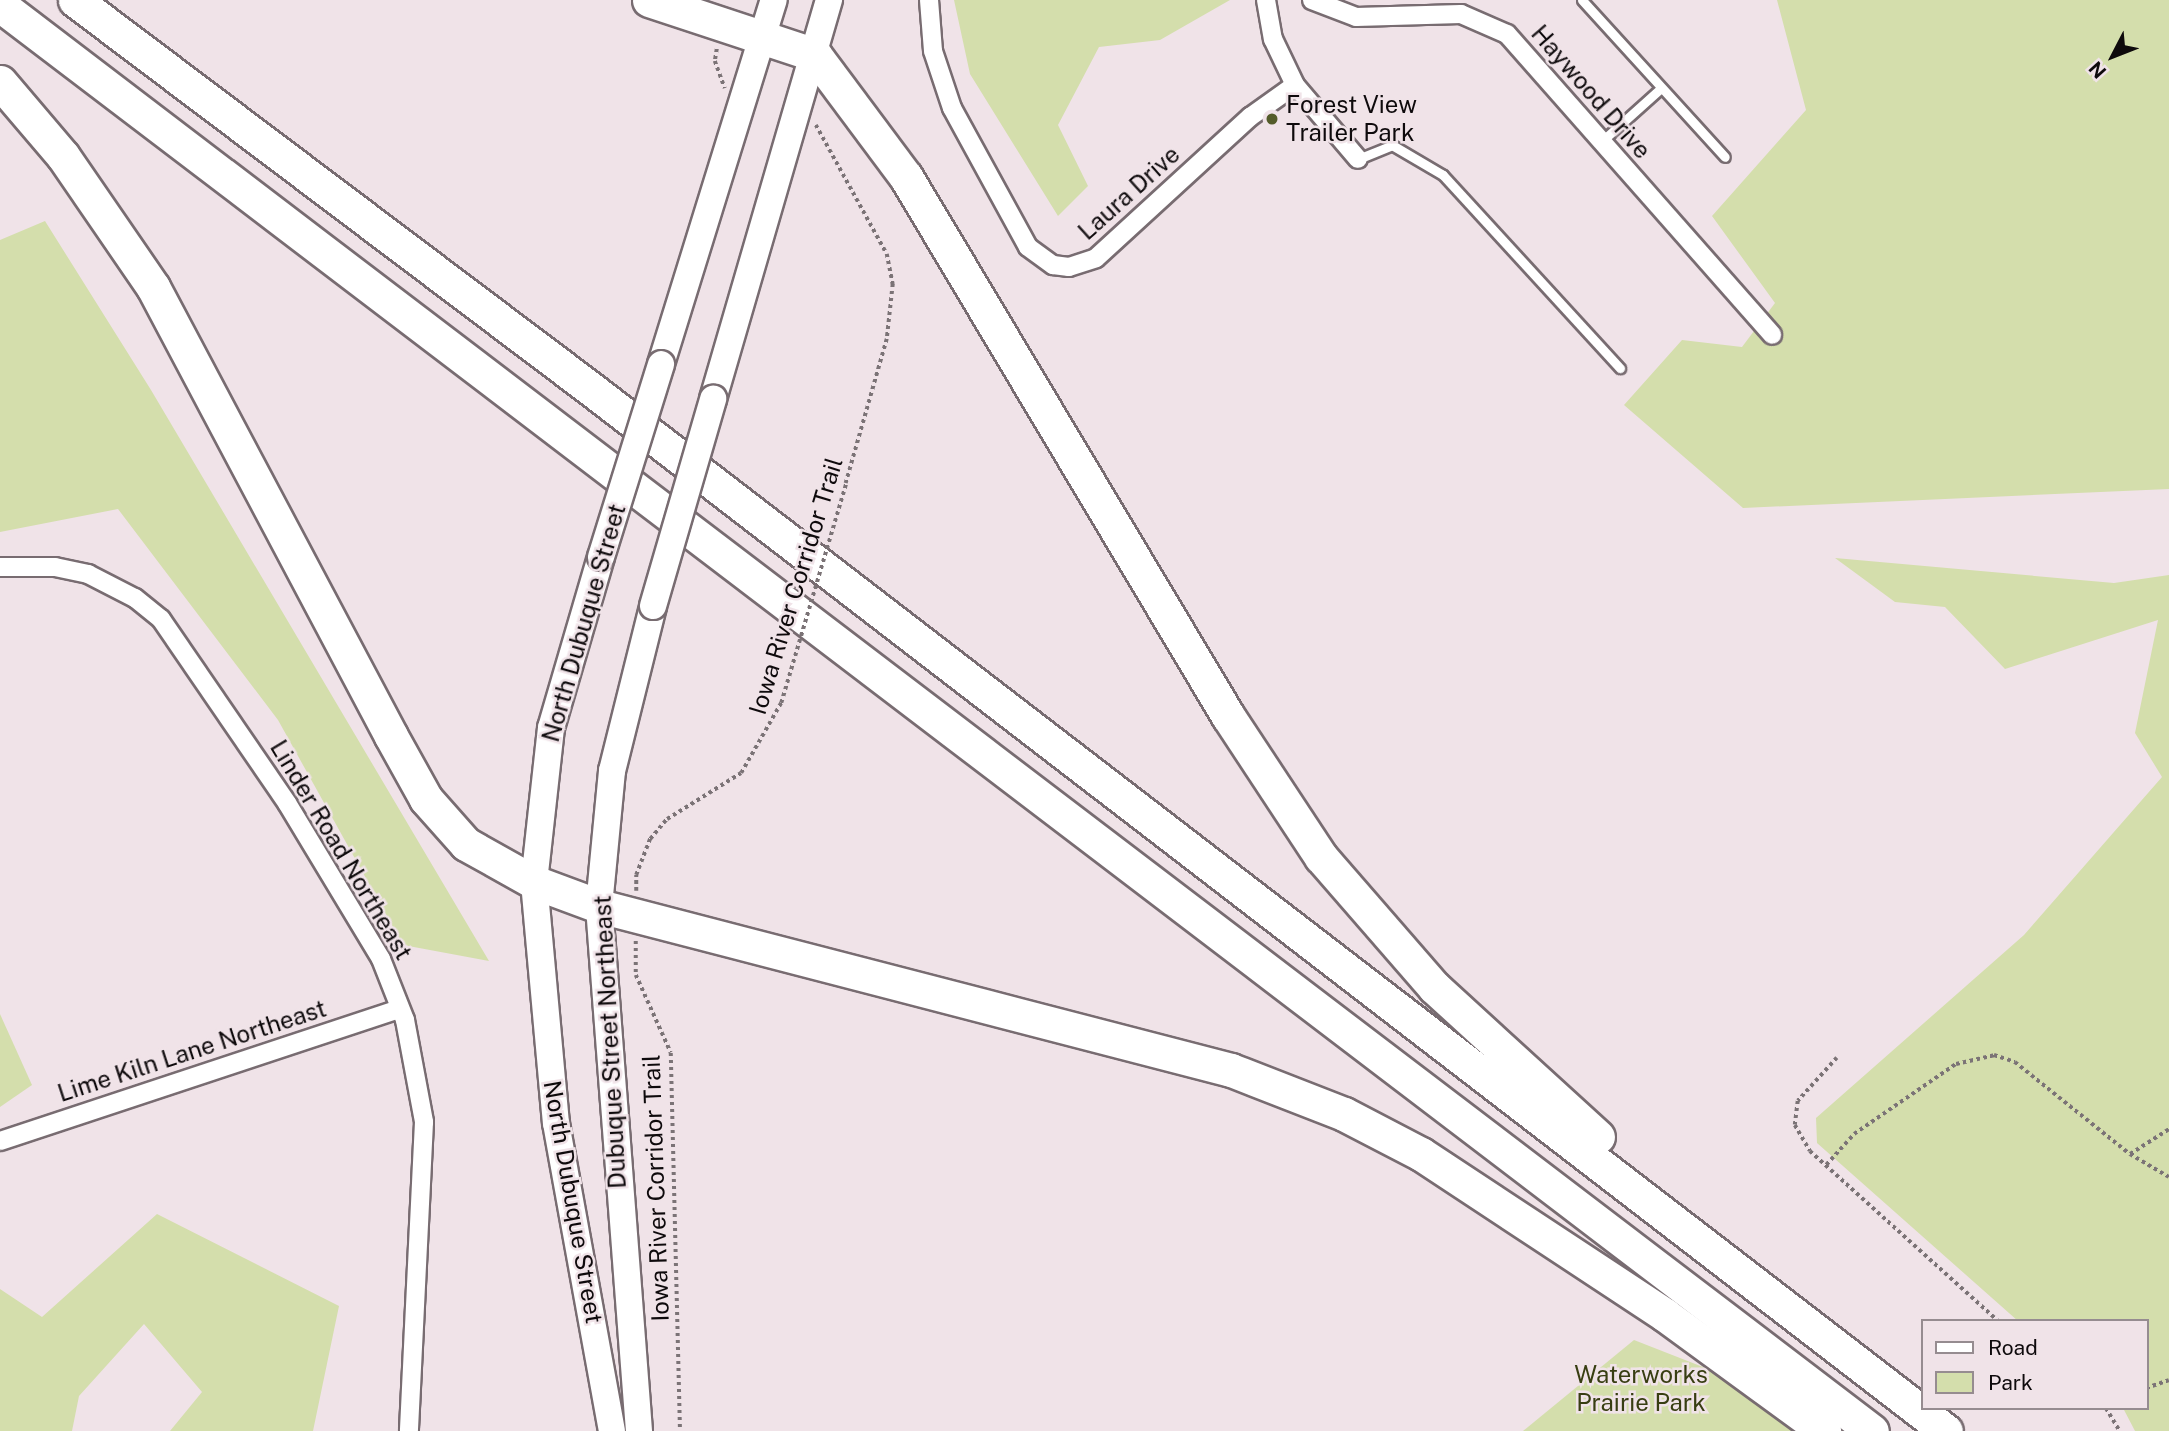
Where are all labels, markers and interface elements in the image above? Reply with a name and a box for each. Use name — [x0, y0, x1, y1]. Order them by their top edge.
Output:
street label: Haywood Drive — [1525, 19, 1657, 165]
north arrow — [2078, 21, 2148, 91]
text: N — [2084, 57, 2111, 83]
place label: Forest View Trailer Park — [1286, 91, 1417, 147]
marker: Forest View Trailer Park — [1264, 111, 1280, 127]
street label: Laura Drive — [1072, 140, 1186, 246]
street label: Iowa River Corridor Trail — [743, 454, 849, 718]
street label: North Dubuque Street — [536, 501, 632, 745]
street label: Linder Road Northeast — [264, 735, 418, 965]
street label: Dubuque Street Northeast — [588, 894, 632, 1190]
street label: Lime Kiln Lane Northeast — [54, 994, 330, 1108]
street label: Iowa River Corridor Trail — [637, 1054, 675, 1322]
street label: North Dubuque Street — [537, 1078, 609, 1326]
legend — [1920, 1319, 2148, 1410]
text: Road — [1988, 1335, 2038, 1360]
park label: Waterworks Prairie Park — [1574, 1361, 1708, 1417]
text: Park — [1988, 1370, 2033, 1395]

